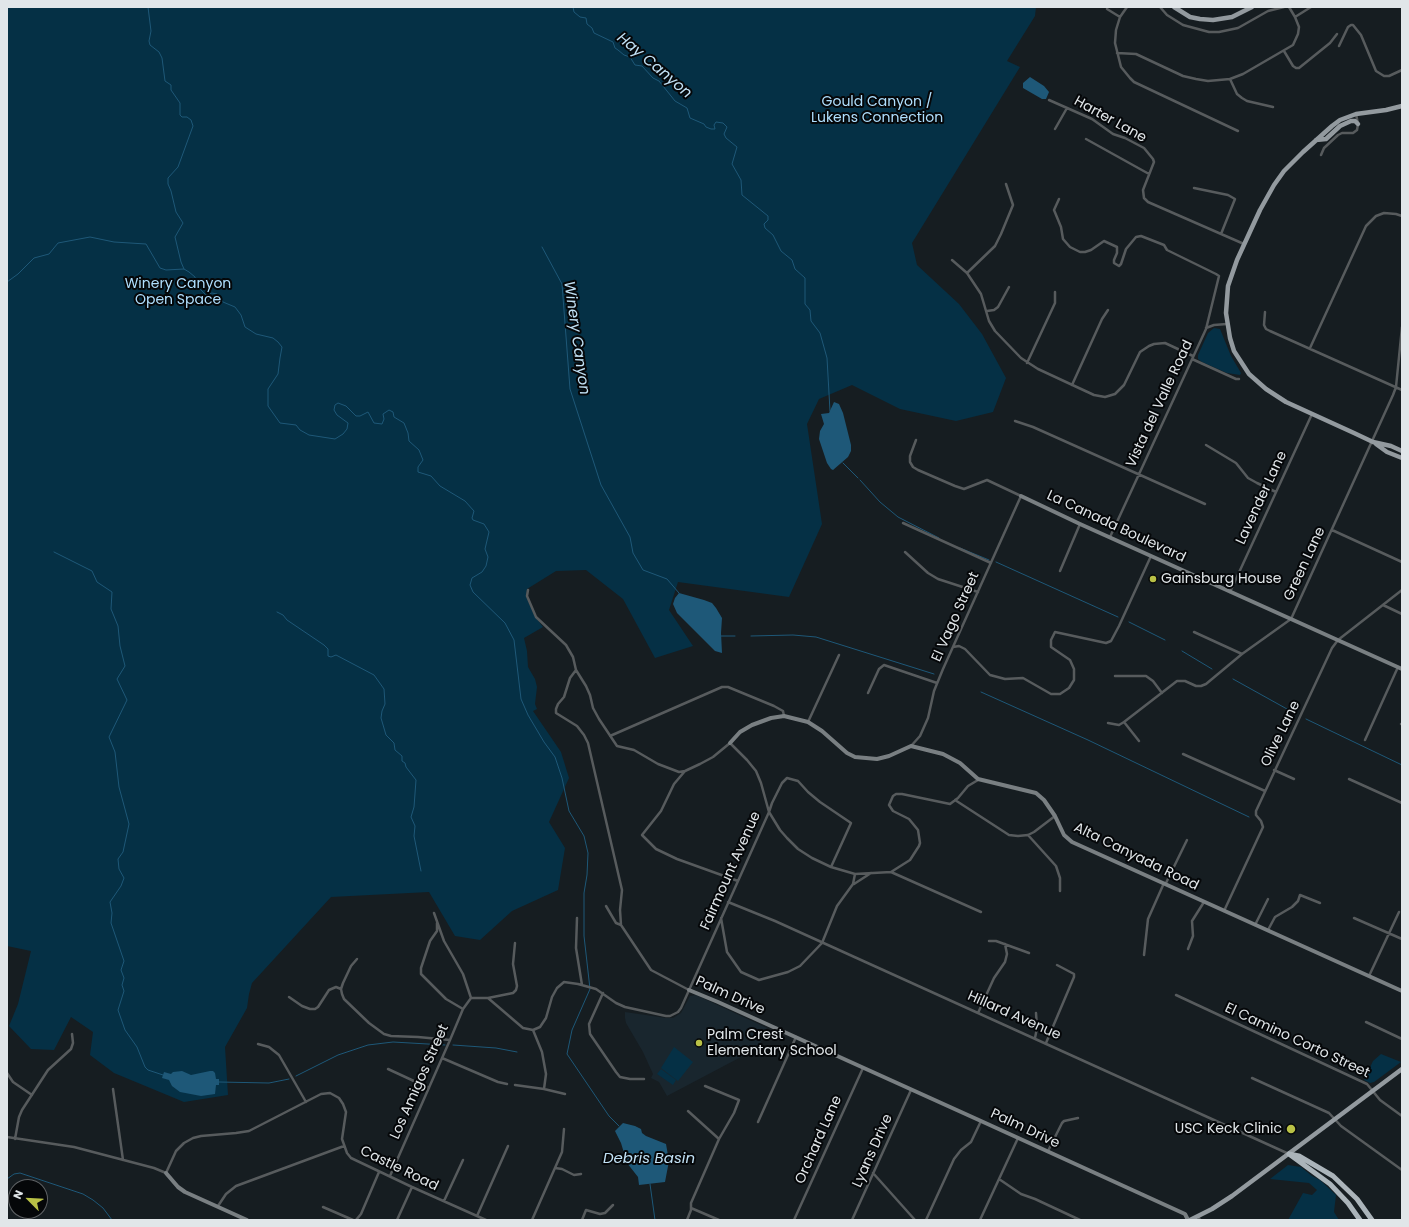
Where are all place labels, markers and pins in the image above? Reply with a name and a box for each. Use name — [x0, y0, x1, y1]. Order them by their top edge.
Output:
place label: Gainsburg House — [1161, 571, 1282, 587]
marker: Gainsburg House — [1148, 574, 1158, 584]
place label: Palm Crest Elementary School — [707, 1027, 837, 1060]
marker: Palm Crest Elementary School — [694, 1038, 704, 1048]
place label: USC Keck Clinic — [1175, 1121, 1282, 1137]
marker: USC Keck Clinic — [1285, 1123, 1297, 1135]

